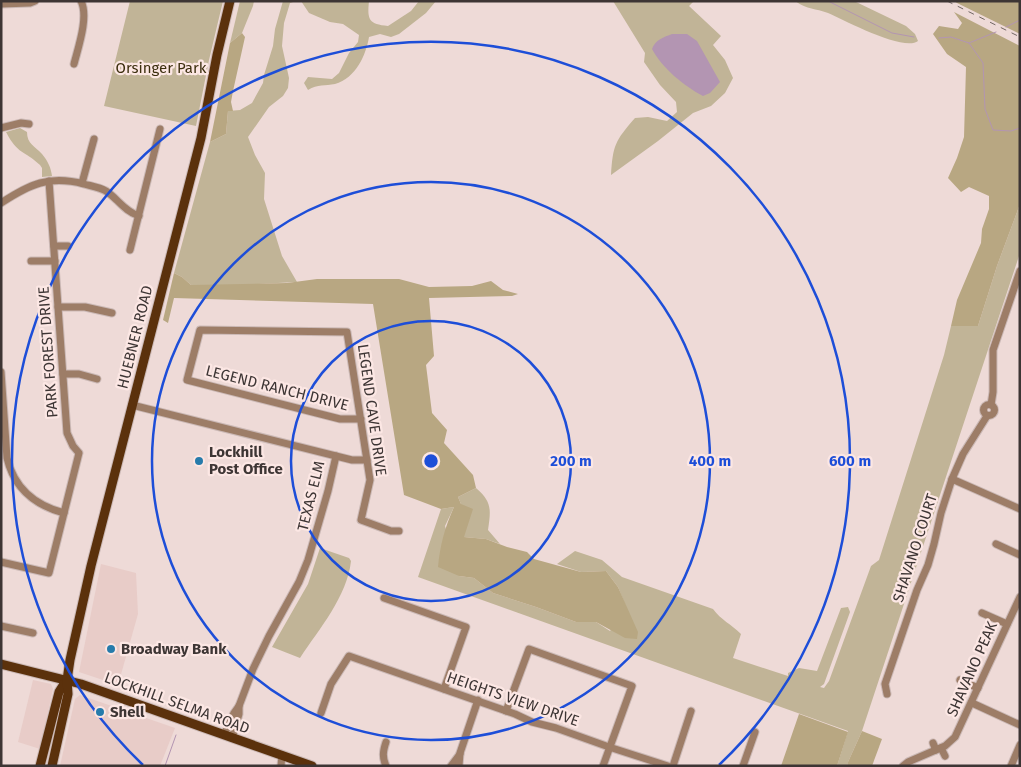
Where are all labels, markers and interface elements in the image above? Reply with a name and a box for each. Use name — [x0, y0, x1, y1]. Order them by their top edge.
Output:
park label: Orsinger Park — [116, 59, 207, 77]
street label: HUEBNER ROAD — [113, 283, 157, 391]
street label: PARK FOREST DRIVE — [34, 286, 62, 418]
street label: LEGEND CAVE DRIVE — [354, 343, 390, 477]
street label: LEGEND RANCH DRIVE — [204, 362, 350, 414]
place label: Lockhill Post Office — [209, 443, 283, 478]
centre of rings — [422, 452, 440, 470]
text: 200 m — [550, 452, 592, 470]
text: 400 m — [689, 452, 731, 470]
text: 600 m — [829, 452, 871, 470]
marker: Lockhill Post Office — [193, 455, 205, 467]
street label: TEXAS ELM — [294, 459, 328, 533]
street label: SHAVANO COURT — [889, 491, 941, 605]
street label: SHAVANO PEAK — [943, 618, 1001, 719]
place label: Broadway Bank — [121, 640, 227, 658]
marker: Broadway Bank — [105, 643, 117, 655]
street label: LOCKHILL SELMA ROAD — [102, 668, 252, 738]
street label: HEIGHTS VIEW DRIVE — [445, 668, 581, 730]
place label: Shell — [110, 703, 145, 721]
marker: Shell — [94, 706, 106, 718]

